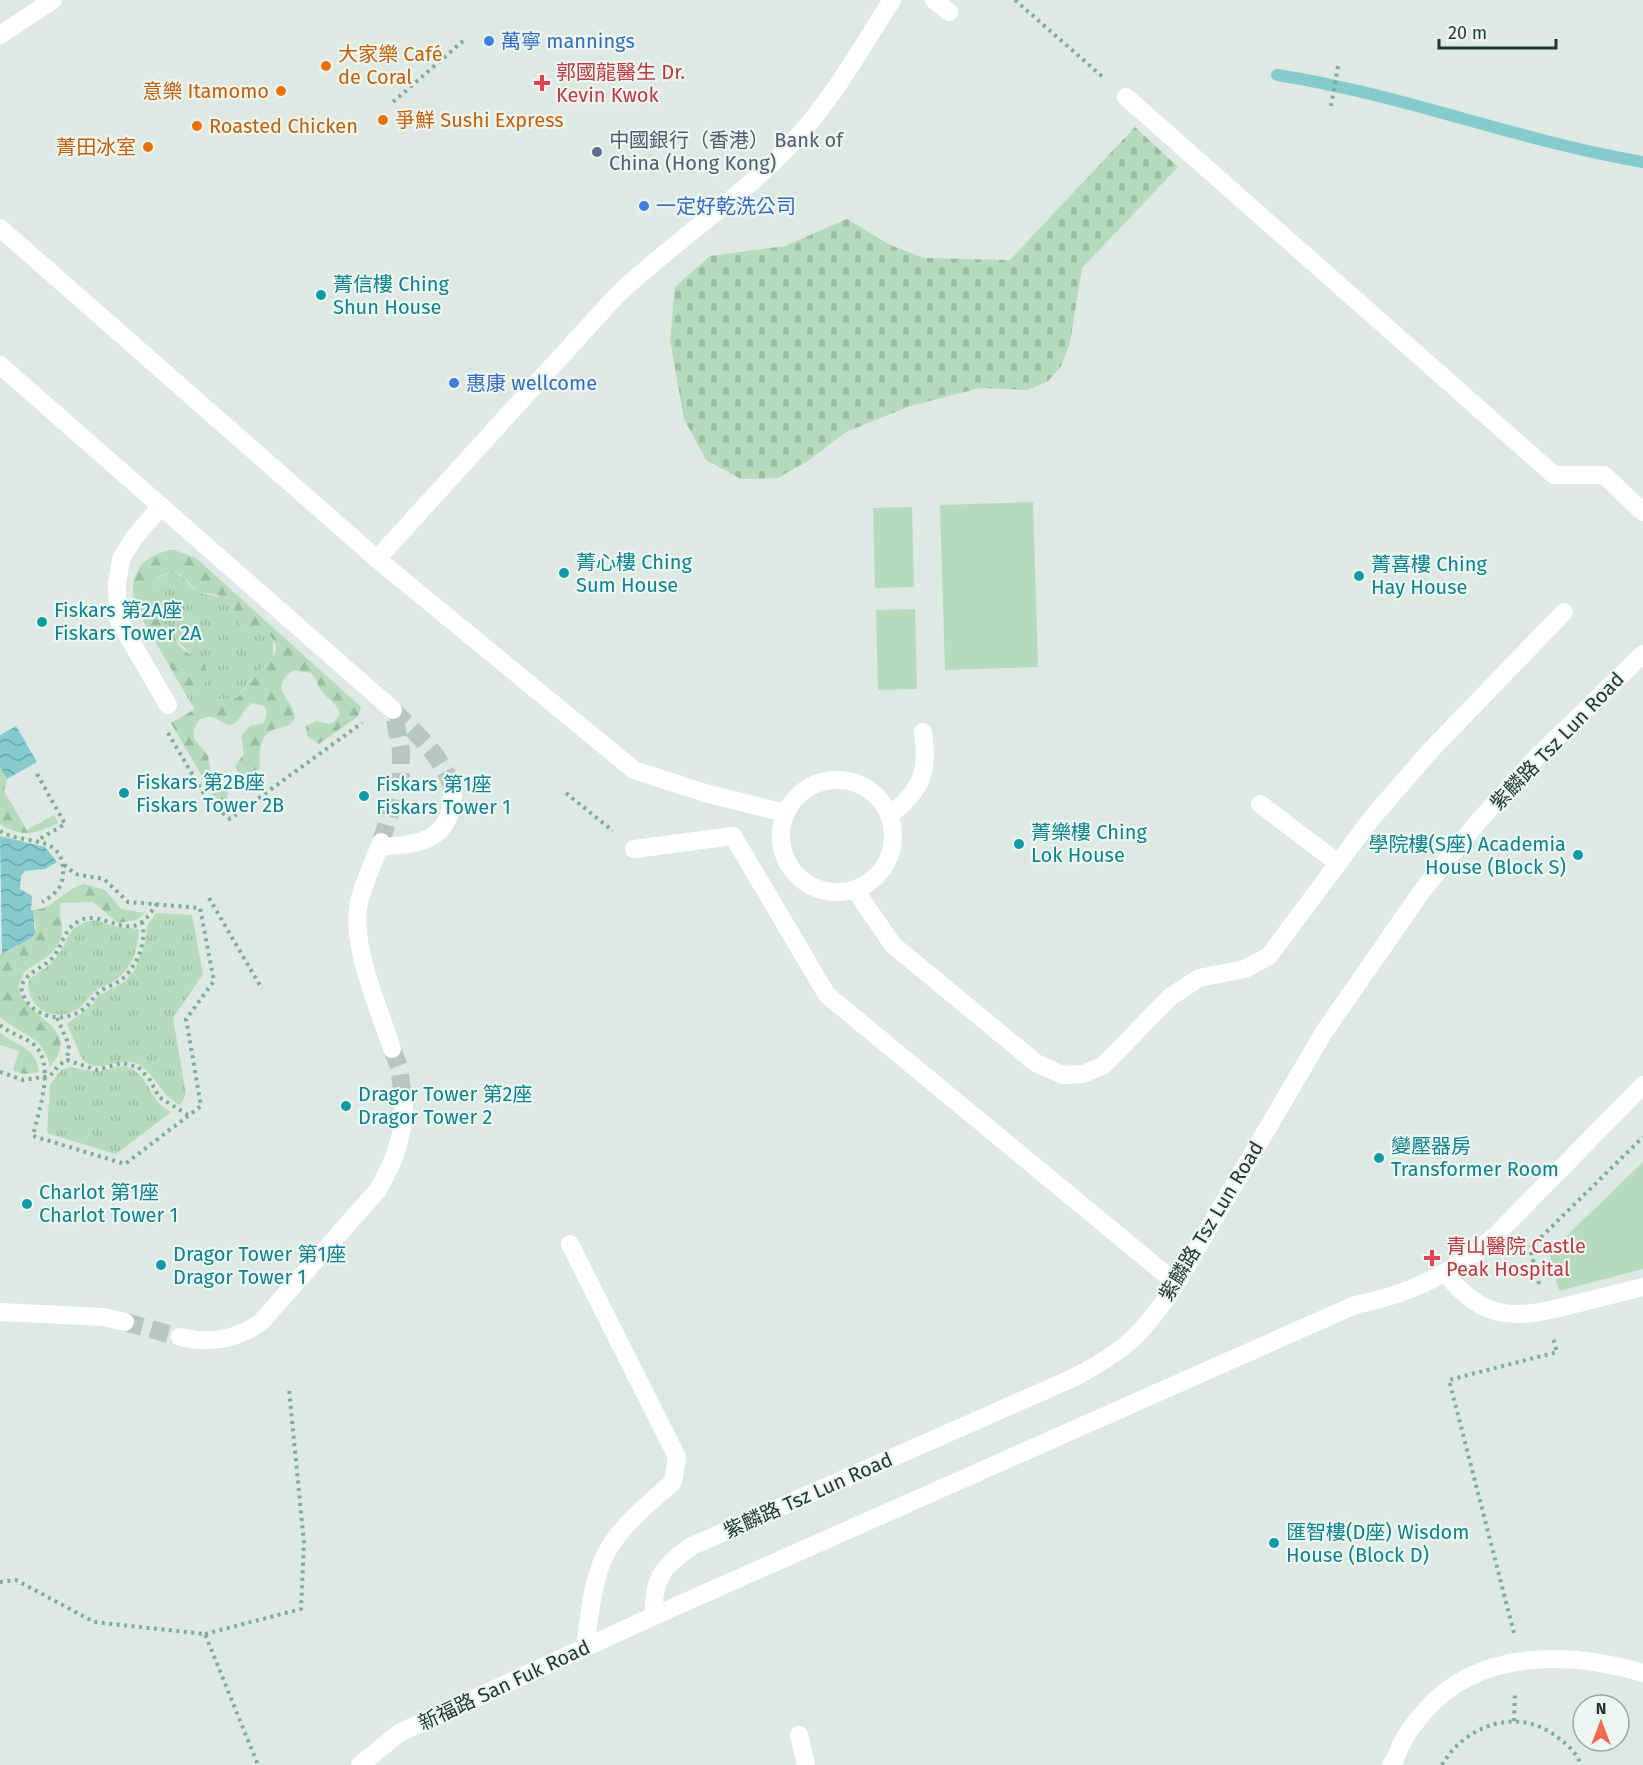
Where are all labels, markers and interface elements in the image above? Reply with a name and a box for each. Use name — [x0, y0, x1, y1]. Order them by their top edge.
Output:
scale bar — [1439, 12, 1556, 50]
text: 20 m — [1448, 22, 1487, 44]
place label: 萬寧 mannings — [501, 29, 635, 53]
marker: 萬寧 mannings — [482, 34, 496, 48]
place label: 大家樂 Café de Coral — [338, 42, 443, 89]
marker: 大家樂 Café de Coral — [319, 59, 333, 73]
place label: 郭國龍醫生 Dr. Kevin Kwok — [556, 60, 685, 107]
marker: 郭國龍醫生 Dr. Kevin Kwok — [533, 74, 551, 92]
place label: 意樂 Itamomo — [142, 79, 269, 103]
marker: 意樂 Itamomo — [274, 84, 288, 98]
place label: 爭鮮 Sushi Express — [395, 108, 564, 132]
marker: 爭鮮 Sushi Express — [376, 113, 390, 127]
place label: Roasted Chicken — [209, 114, 358, 138]
marker: Roasted Chicken — [190, 119, 204, 133]
place label: 中國銀行（香港） Bank of China (Hong Kong) — [609, 128, 844, 175]
place label: 菁田冰室 — [56, 135, 136, 159]
marker: 菁田冰室 — [141, 140, 155, 154]
marker: 中國銀行（香港） Bank of China (Hong Kong) — [590, 145, 604, 159]
place label: 一定好乾洗公司 — [656, 194, 796, 218]
marker: 一定好乾洗公司 — [637, 199, 651, 213]
place label: 菁信樓 Ching Shun House — [333, 272, 449, 319]
marker: 菁信樓 Ching Shun House — [314, 288, 328, 302]
place label: 惠康 wellcome — [466, 371, 597, 395]
marker: 惠康 wellcome — [447, 376, 461, 390]
place label: 菁心樓 Ching Sum House — [576, 550, 692, 597]
place label: 菁喜樓 Ching Hay House — [1371, 552, 1487, 599]
marker: 菁心樓 Ching Sum House — [557, 566, 571, 580]
marker: 菁喜樓 Ching Hay House — [1352, 569, 1366, 583]
place label: Fiskars 第2A座 Fiskars Tower 2A — [54, 598, 202, 645]
marker: Fiskars 第2A座 Fiskars Tower 2A — [35, 615, 49, 629]
street label: 紫麟路 Tsz Lun Road — [1485, 667, 1629, 815]
place label: Fiskars 第2B座 Fiskars Tower 2B — [136, 770, 284, 817]
place label: Fiskars 第1座 Fiskars Tower 1 — [376, 772, 511, 819]
marker: Fiskars 第2B座 Fiskars Tower 2B — [117, 786, 131, 800]
marker: Fiskars 第1座 Fiskars Tower 1 — [357, 789, 371, 803]
place label: 菁樂樓 Ching Lok House — [1031, 820, 1147, 867]
place label: 學院樓(S座) Academia House (Block S) — [1369, 832, 1566, 879]
marker: 菁樂樓 Ching Lok House — [1012, 837, 1026, 851]
marker: 學院樓(S座) Academia House (Block S) — [1571, 848, 1585, 862]
place label: Dragor Tower 第2座 Dragor Tower 2 — [358, 1082, 532, 1129]
marker: Dragor Tower 第2座 Dragor Tower 2 — [339, 1099, 353, 1113]
place label: 變壓器房 Transformer Room — [1391, 1134, 1559, 1181]
street label: 紫麟路 Tsz Lun Road — [1154, 1137, 1268, 1305]
marker: 變壓器房 Transformer Room — [1372, 1151, 1386, 1165]
place label: Charlot 第1座 Charlot Tower 1 — [39, 1180, 178, 1227]
marker: Charlot 第1座 Charlot Tower 1 — [20, 1197, 34, 1211]
place label: 青山醫院 Castle Peak Hospital — [1446, 1234, 1586, 1281]
place label: Dragor Tower 第1座 Dragor Tower 1 — [173, 1242, 346, 1289]
marker: 青山醫院 Castle Peak Hospital — [1423, 1249, 1441, 1267]
marker: Dragor Tower 第1座 Dragor Tower 1 — [154, 1258, 168, 1272]
street label: 紫麟路 Tsz Lun Road — [720, 1447, 896, 1543]
place label: 匯智樓(D座) Wisdom House (Block D) — [1286, 1520, 1469, 1567]
marker: 匯智樓(D座) Wisdom House (Block D) — [1267, 1536, 1281, 1550]
street label: 新福路 San Fuk Road — [414, 1635, 594, 1735]
north arrow — [1571, 1693, 1631, 1753]
text: N — [1596, 1699, 1606, 1718]

